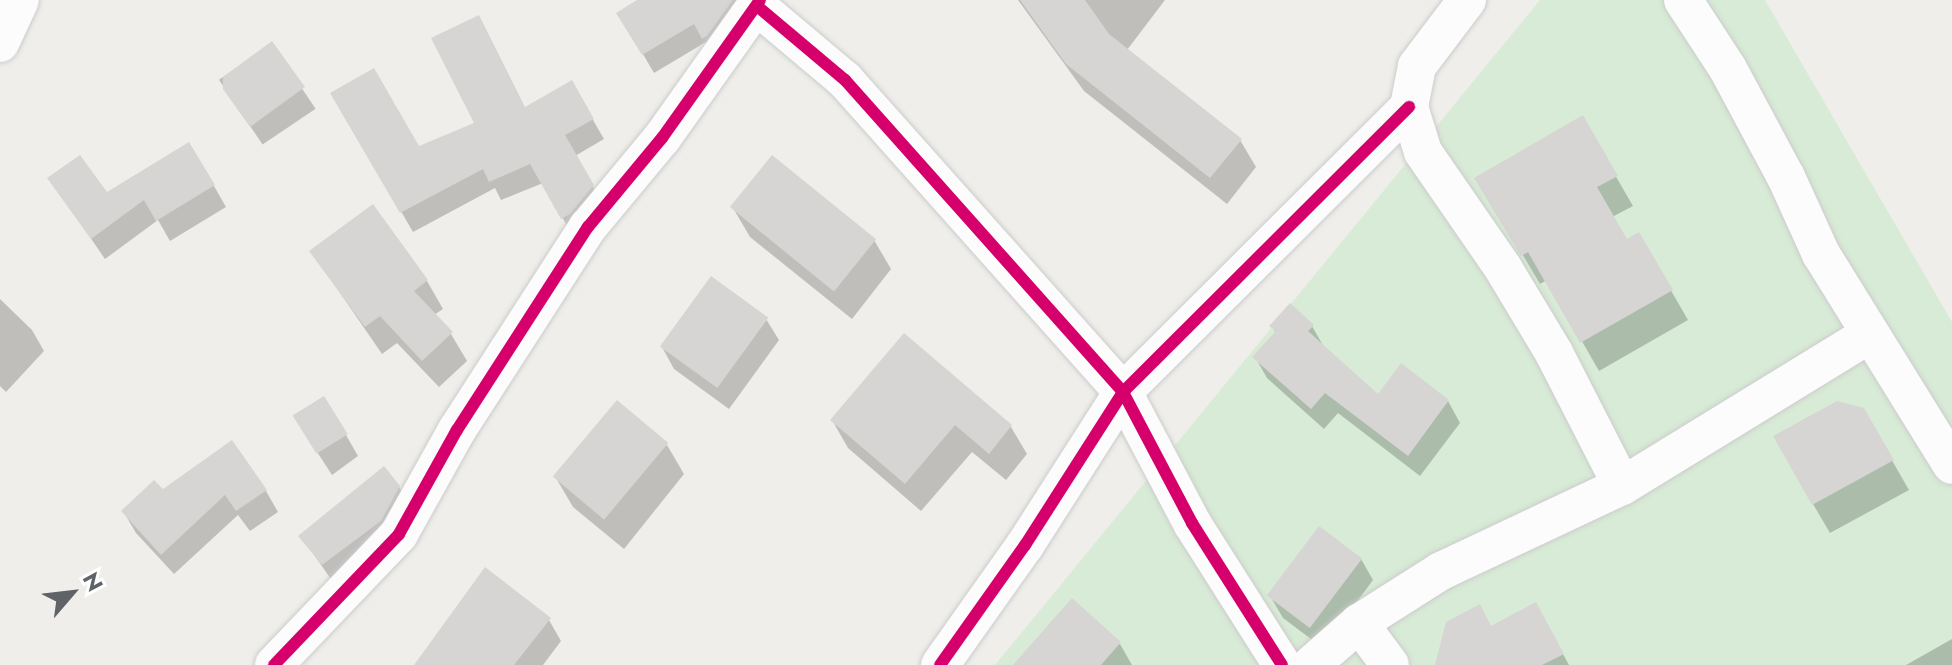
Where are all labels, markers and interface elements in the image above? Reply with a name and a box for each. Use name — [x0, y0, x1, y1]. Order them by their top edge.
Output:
north arrow — [32, 553, 112, 633]
text: N — [75, 567, 111, 597]

